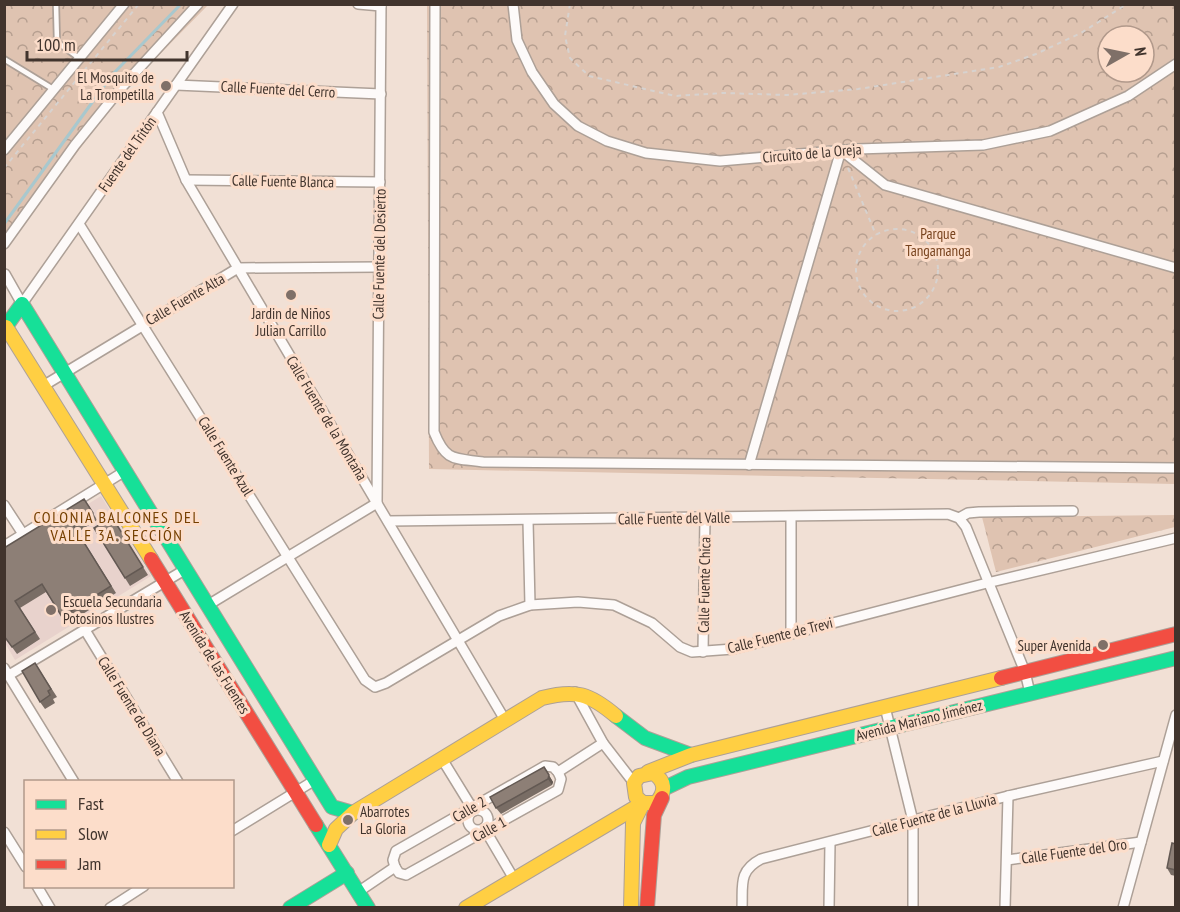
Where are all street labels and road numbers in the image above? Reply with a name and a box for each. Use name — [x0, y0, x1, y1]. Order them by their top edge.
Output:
street label: Calle Fuente del Cerro — [220, 77, 336, 101]
street label: Fuente del Tritón — [94, 113, 160, 195]
street label: Circuito de la Oreja — [762, 139, 862, 167]
street label: Calle Fuente Blanca — [232, 171, 334, 191]
street label: Calle Fuente del Desierto — [368, 188, 390, 320]
street label: Calle Fuente Alta — [142, 269, 228, 329]
street label: Calle Fuente de la Montaña — [282, 352, 372, 484]
street label: Calle Fuente Azul — [194, 413, 258, 500]
street label: Calle Fuente del Valle — [618, 508, 730, 528]
street label: Calle Fuente Chica — [694, 537, 714, 633]
street label: Avenida de las Fuentes — [176, 607, 254, 717]
street label: Calle Fuente de Trevi — [725, 613, 835, 657]
street label: Calle Fuente de Diana — [94, 653, 170, 759]
street label: Avenida Mariano Jiménez — [854, 695, 984, 745]
street label: Calle Fuente de la Lluvia — [870, 789, 998, 841]
street label: Calle 2 — [449, 792, 489, 826]
street label: Calle 1 — [469, 812, 509, 846]
street label: Calle Fuente del Oro — [1020, 834, 1128, 868]

